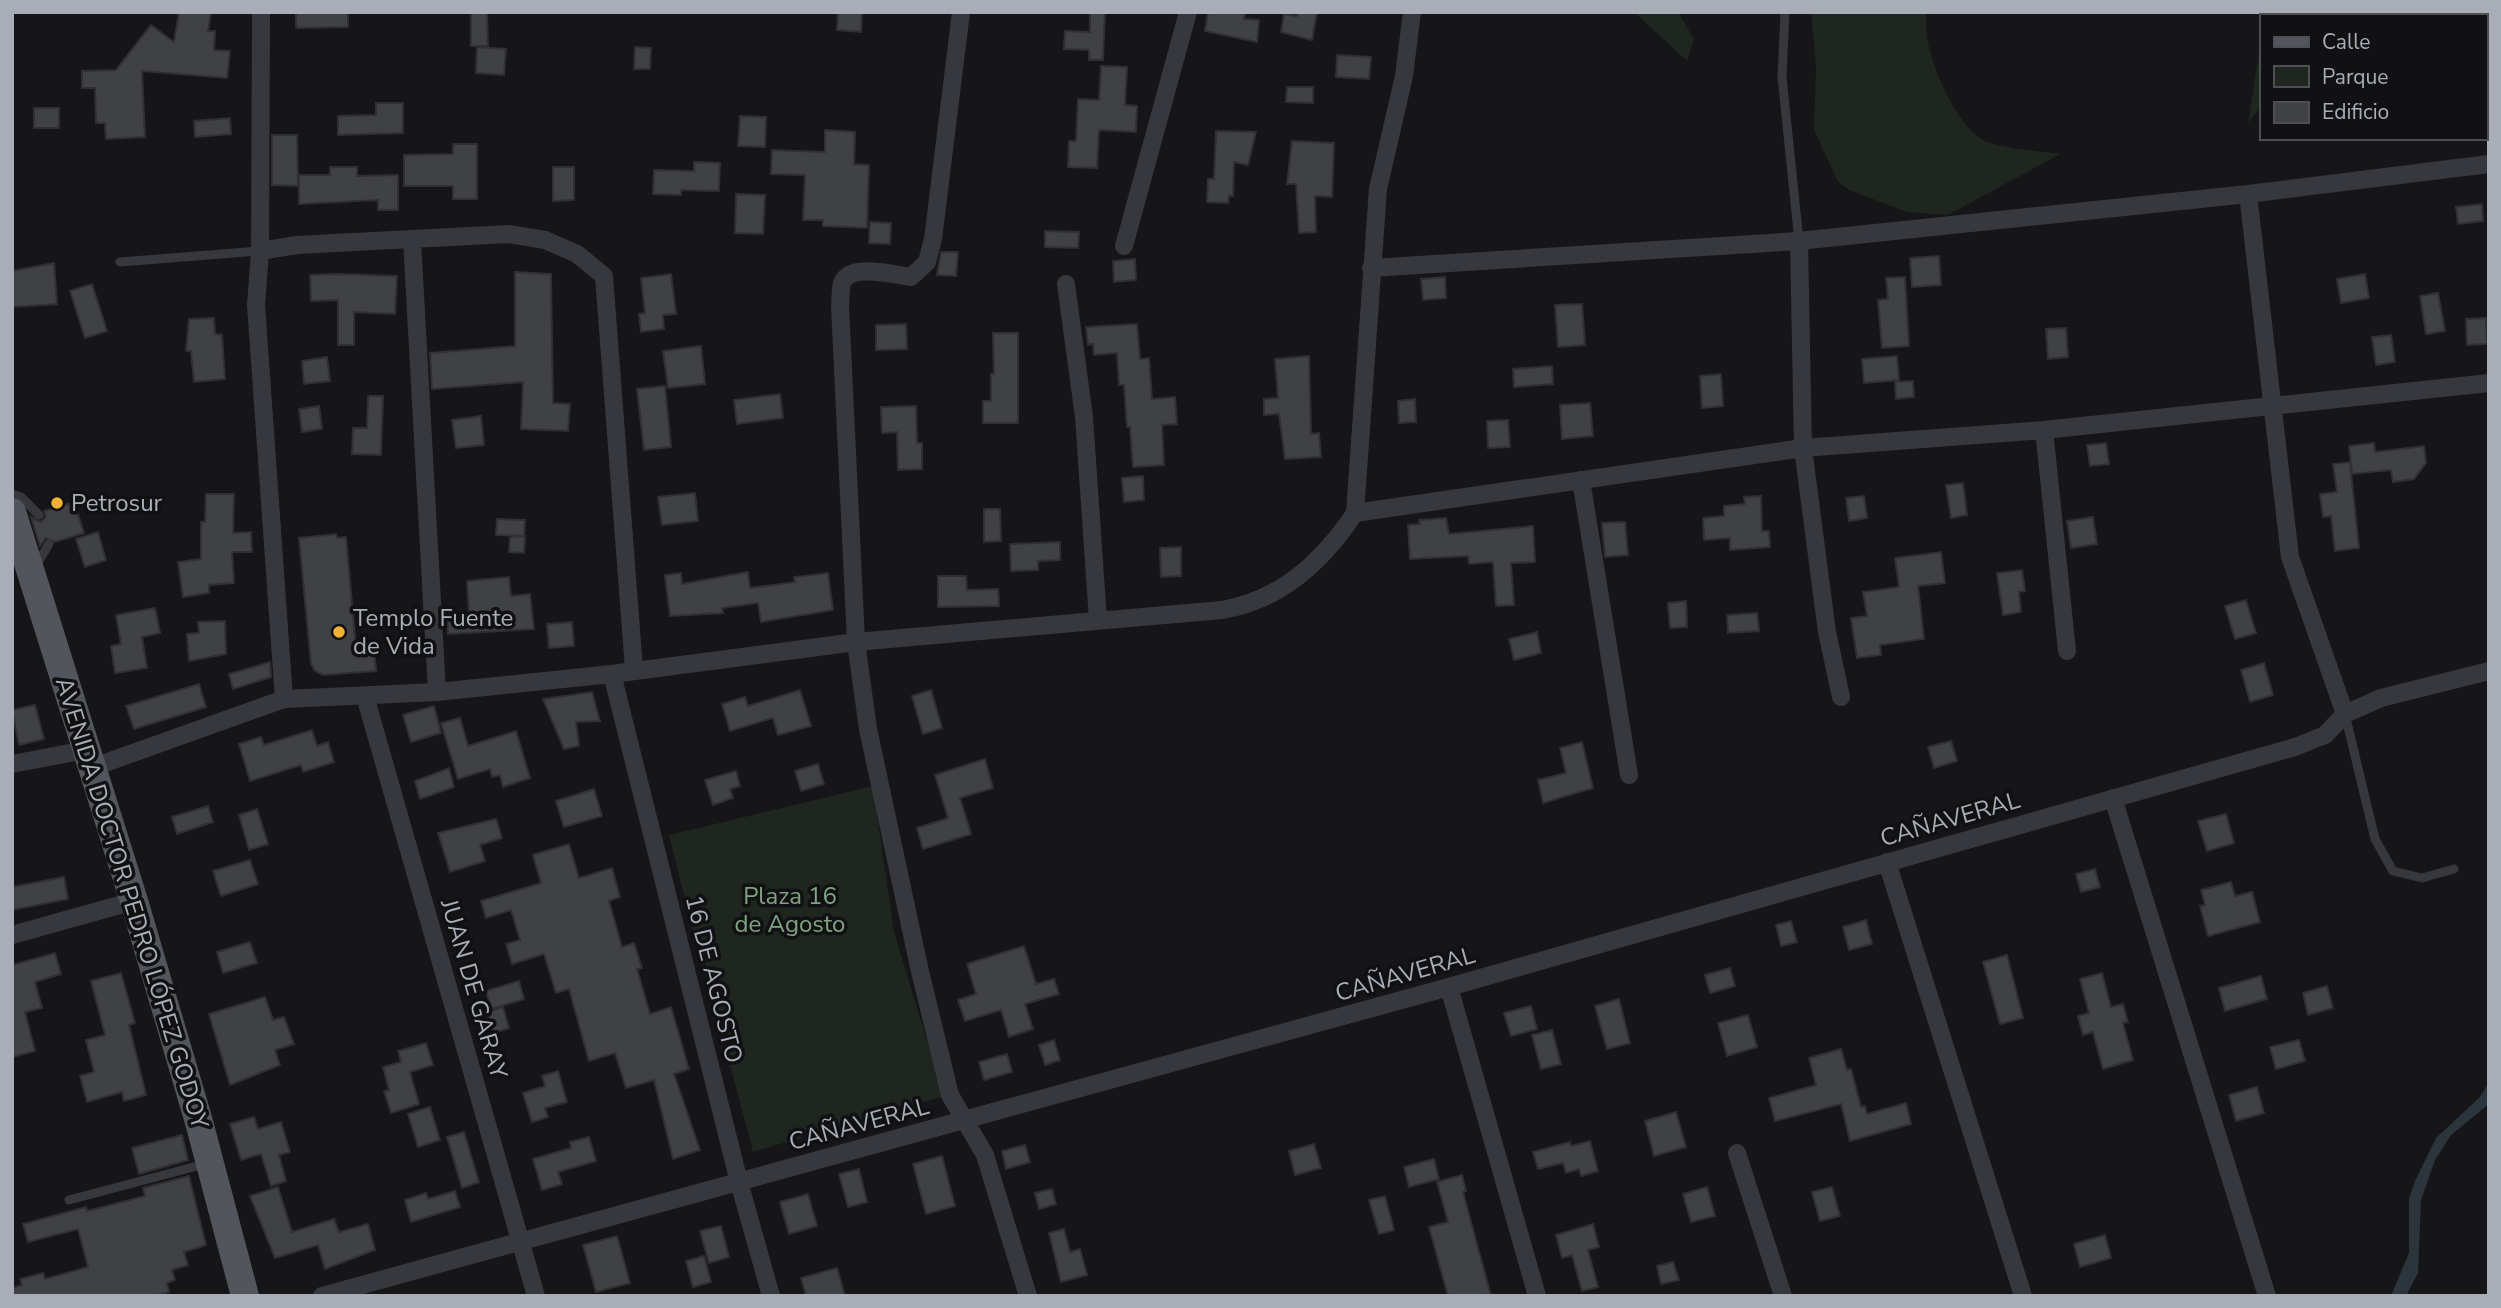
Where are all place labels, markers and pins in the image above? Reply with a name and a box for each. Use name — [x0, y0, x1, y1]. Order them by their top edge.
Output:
place label: Petrosur — [71, 487, 163, 519]
marker: Petrosur — [49, 495, 65, 511]
place label: Templo Fuente de Vida — [353, 602, 513, 662]
marker: Templo Fuente de Vida — [331, 624, 347, 640]

